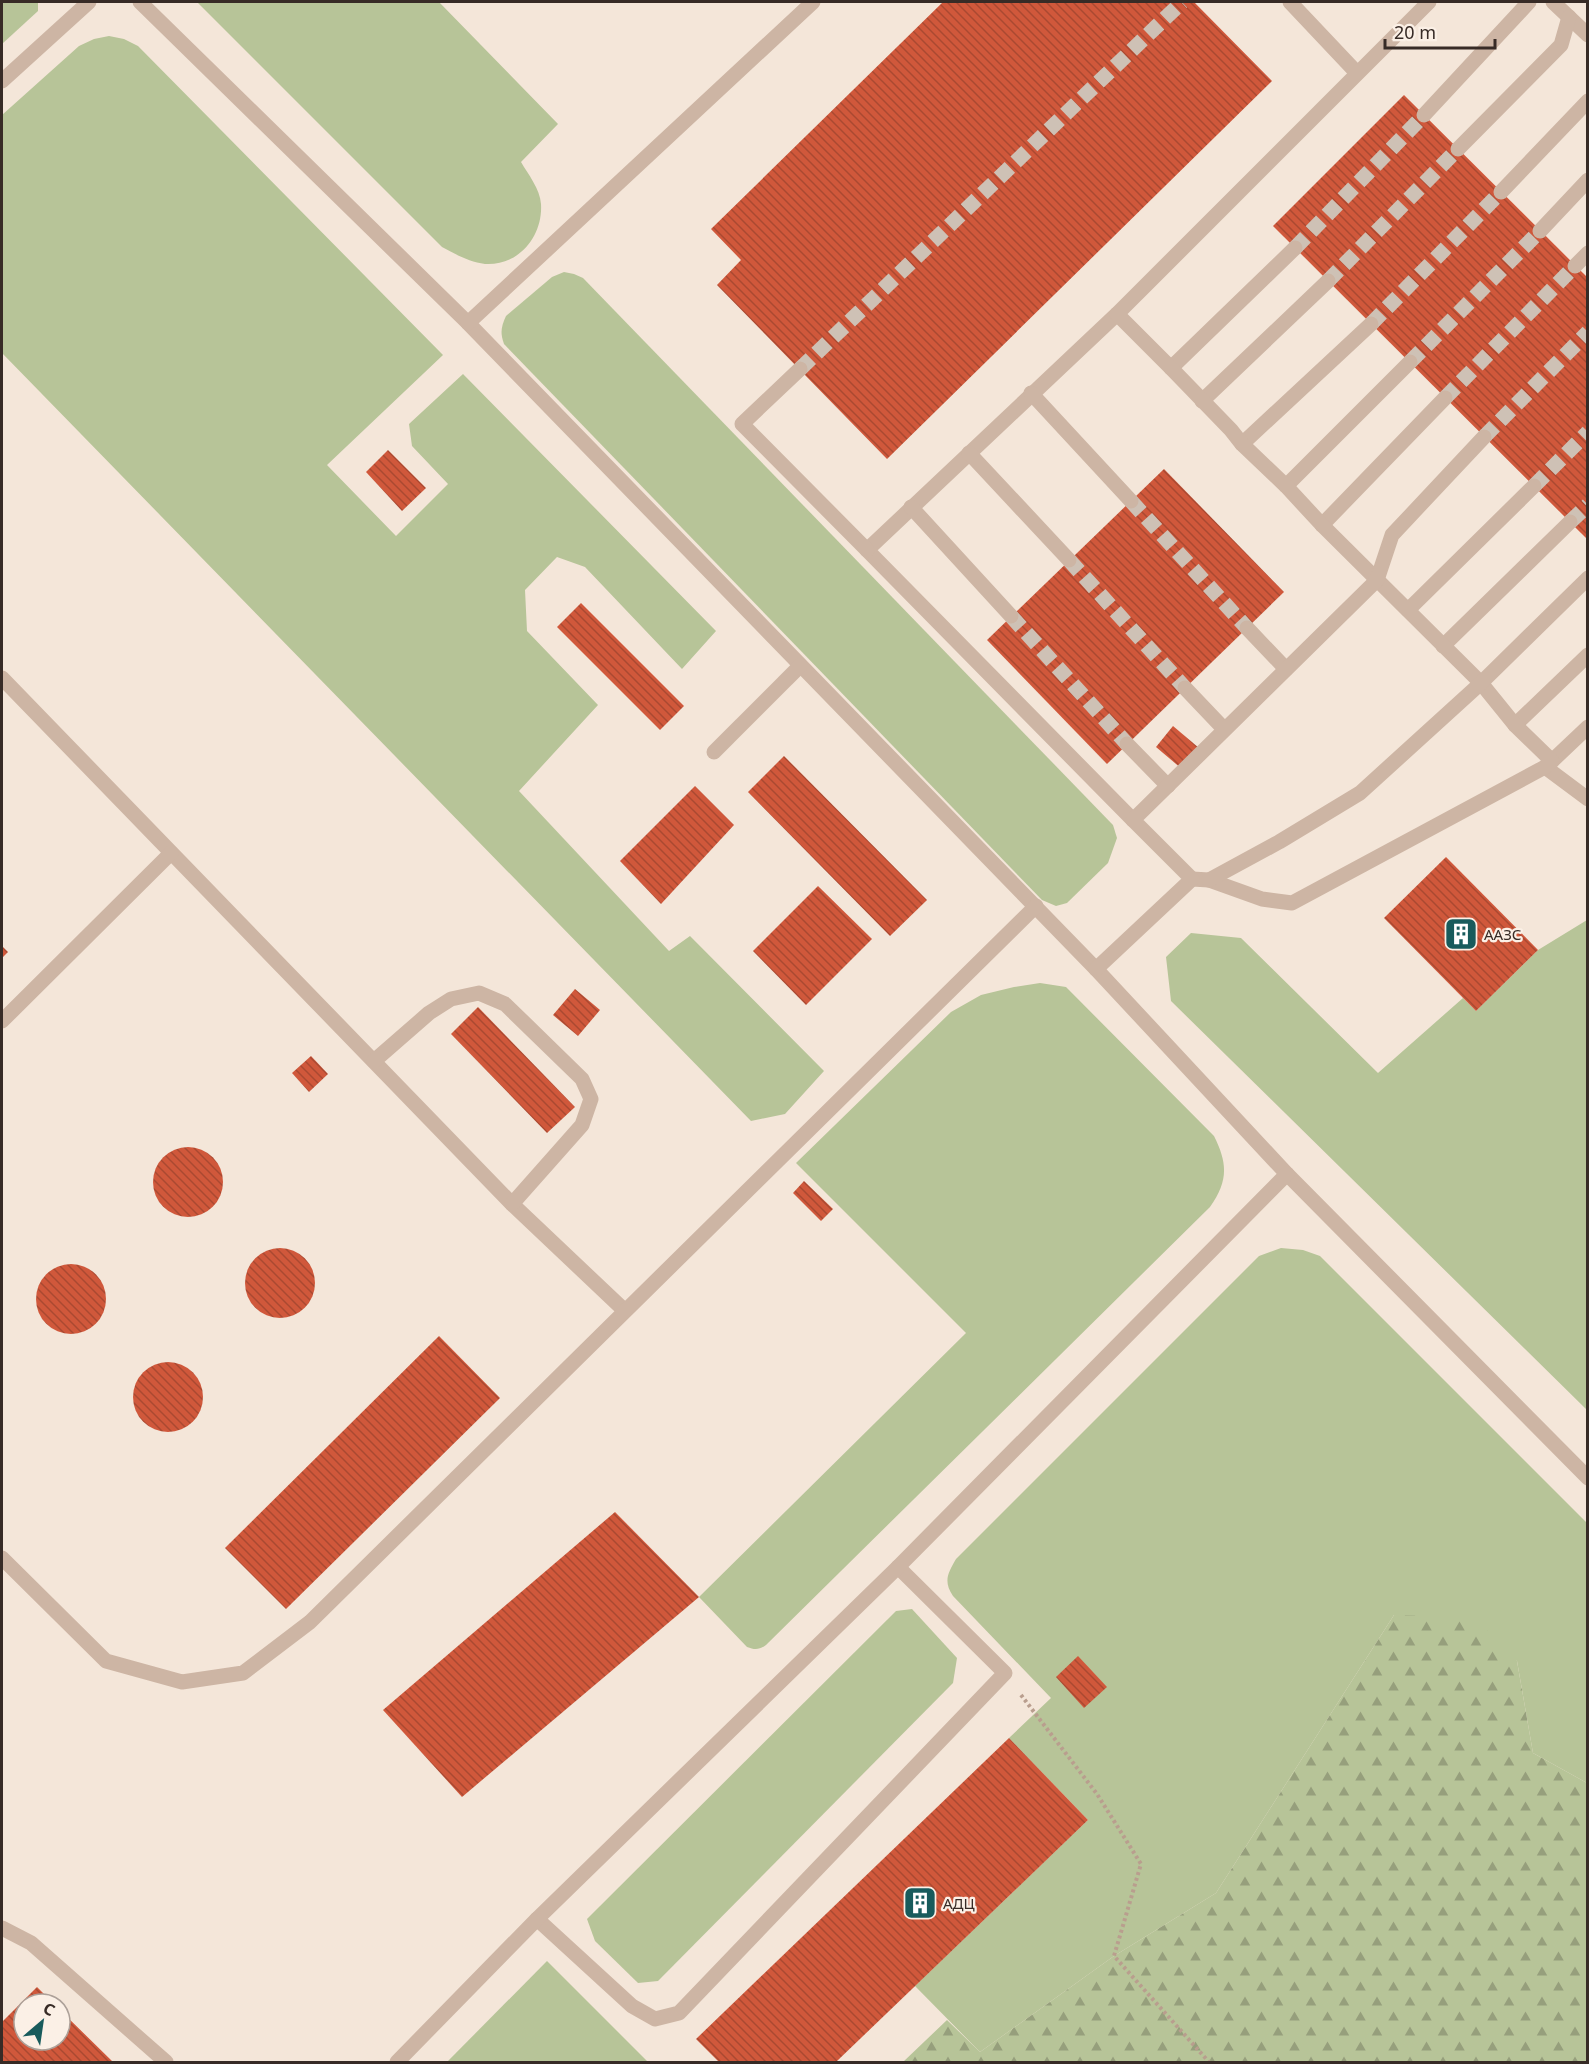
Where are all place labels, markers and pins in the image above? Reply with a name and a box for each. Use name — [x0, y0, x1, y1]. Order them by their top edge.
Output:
building icon: ААЗС — [1443, 916, 1479, 952]
place label: ААЗС — [1484, 924, 1521, 944]
building icon: АДЦ — [902, 1885, 938, 1921]
place label: АДЦ — [943, 1893, 975, 1913]

